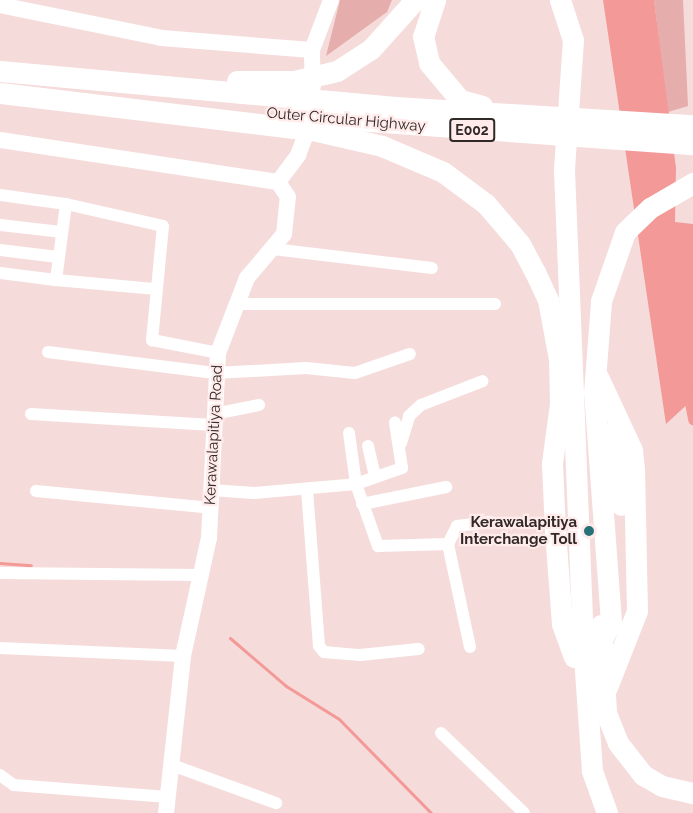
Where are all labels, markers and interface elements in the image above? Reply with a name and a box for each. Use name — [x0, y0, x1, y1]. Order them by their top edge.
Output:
street label: Outer Circular Highway — [265, 104, 427, 136]
road number: E002 — [448, 119, 496, 141]
street label: Kerawalapitiya Road — [201, 364, 227, 506]
place label: Kerawalapitiya Interchange Toll — [460, 513, 577, 548]
marker: Kerawalapitiya Interchange Toll — [582, 524, 596, 538]

